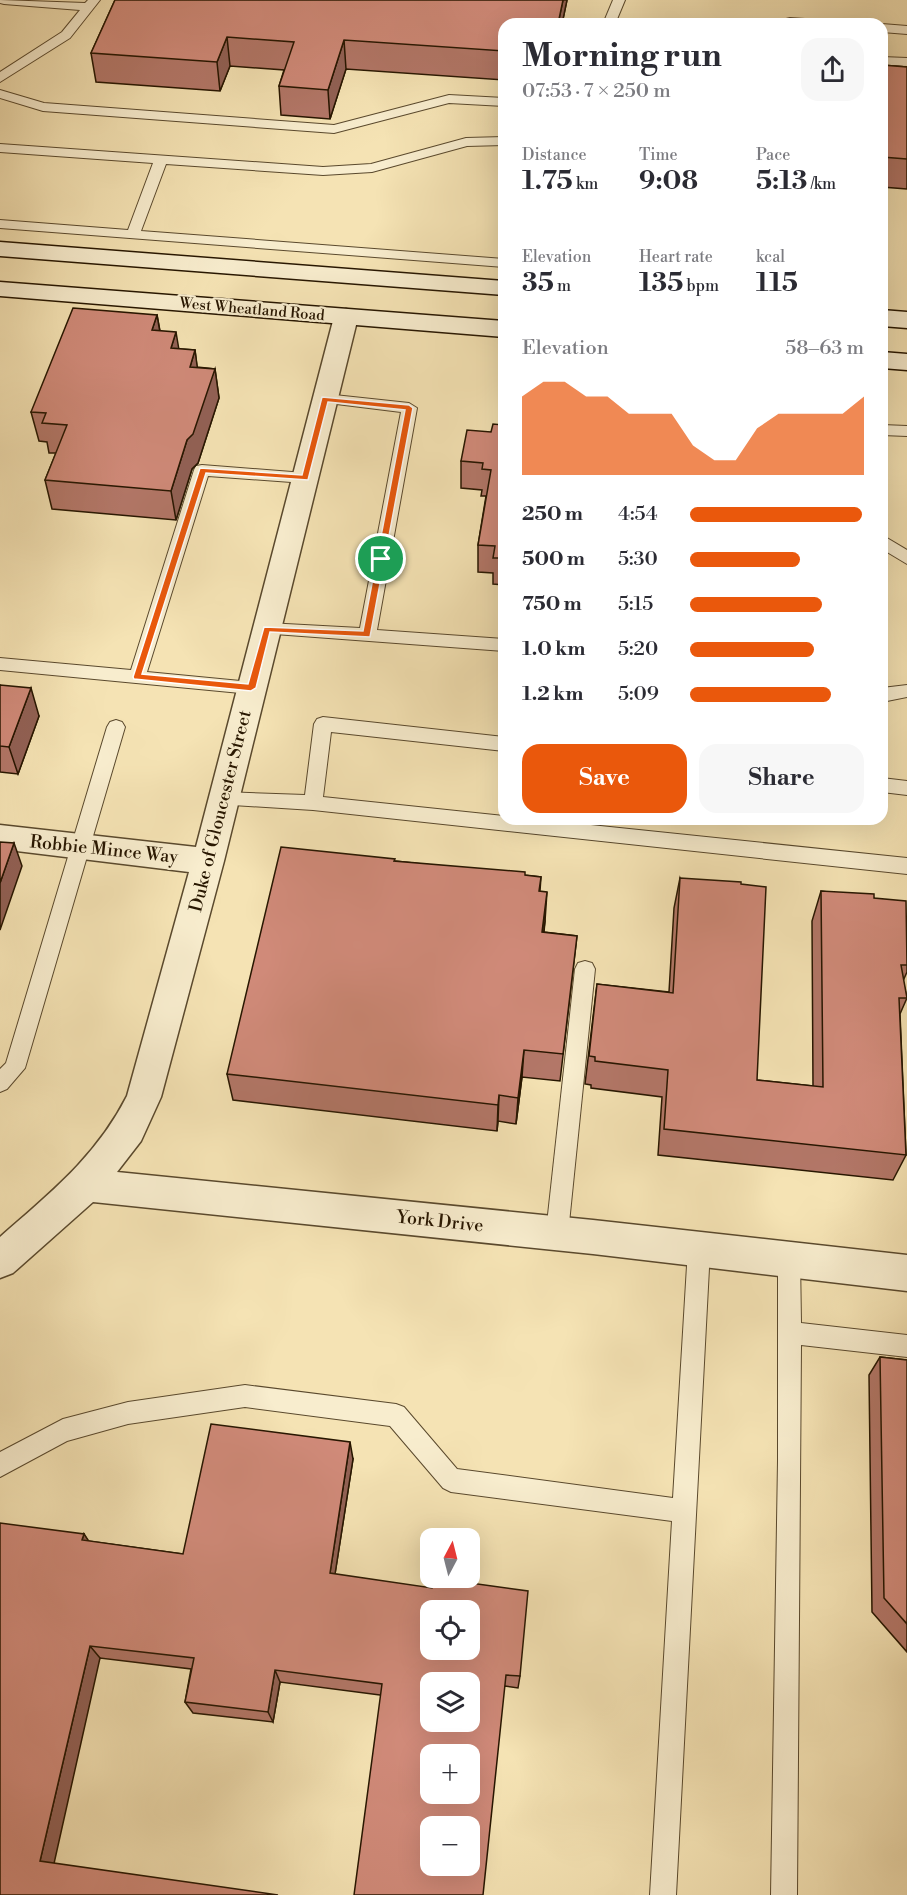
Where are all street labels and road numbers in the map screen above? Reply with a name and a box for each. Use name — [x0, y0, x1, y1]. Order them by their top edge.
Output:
street label: West Wheatland Road — [177, 294, 326, 325]
street label: Duke of Gloucester Street — [184, 707, 257, 914]
street label: Robbie Mince Way — [29, 830, 179, 869]
street label: York Drive — [394, 1205, 484, 1237]

